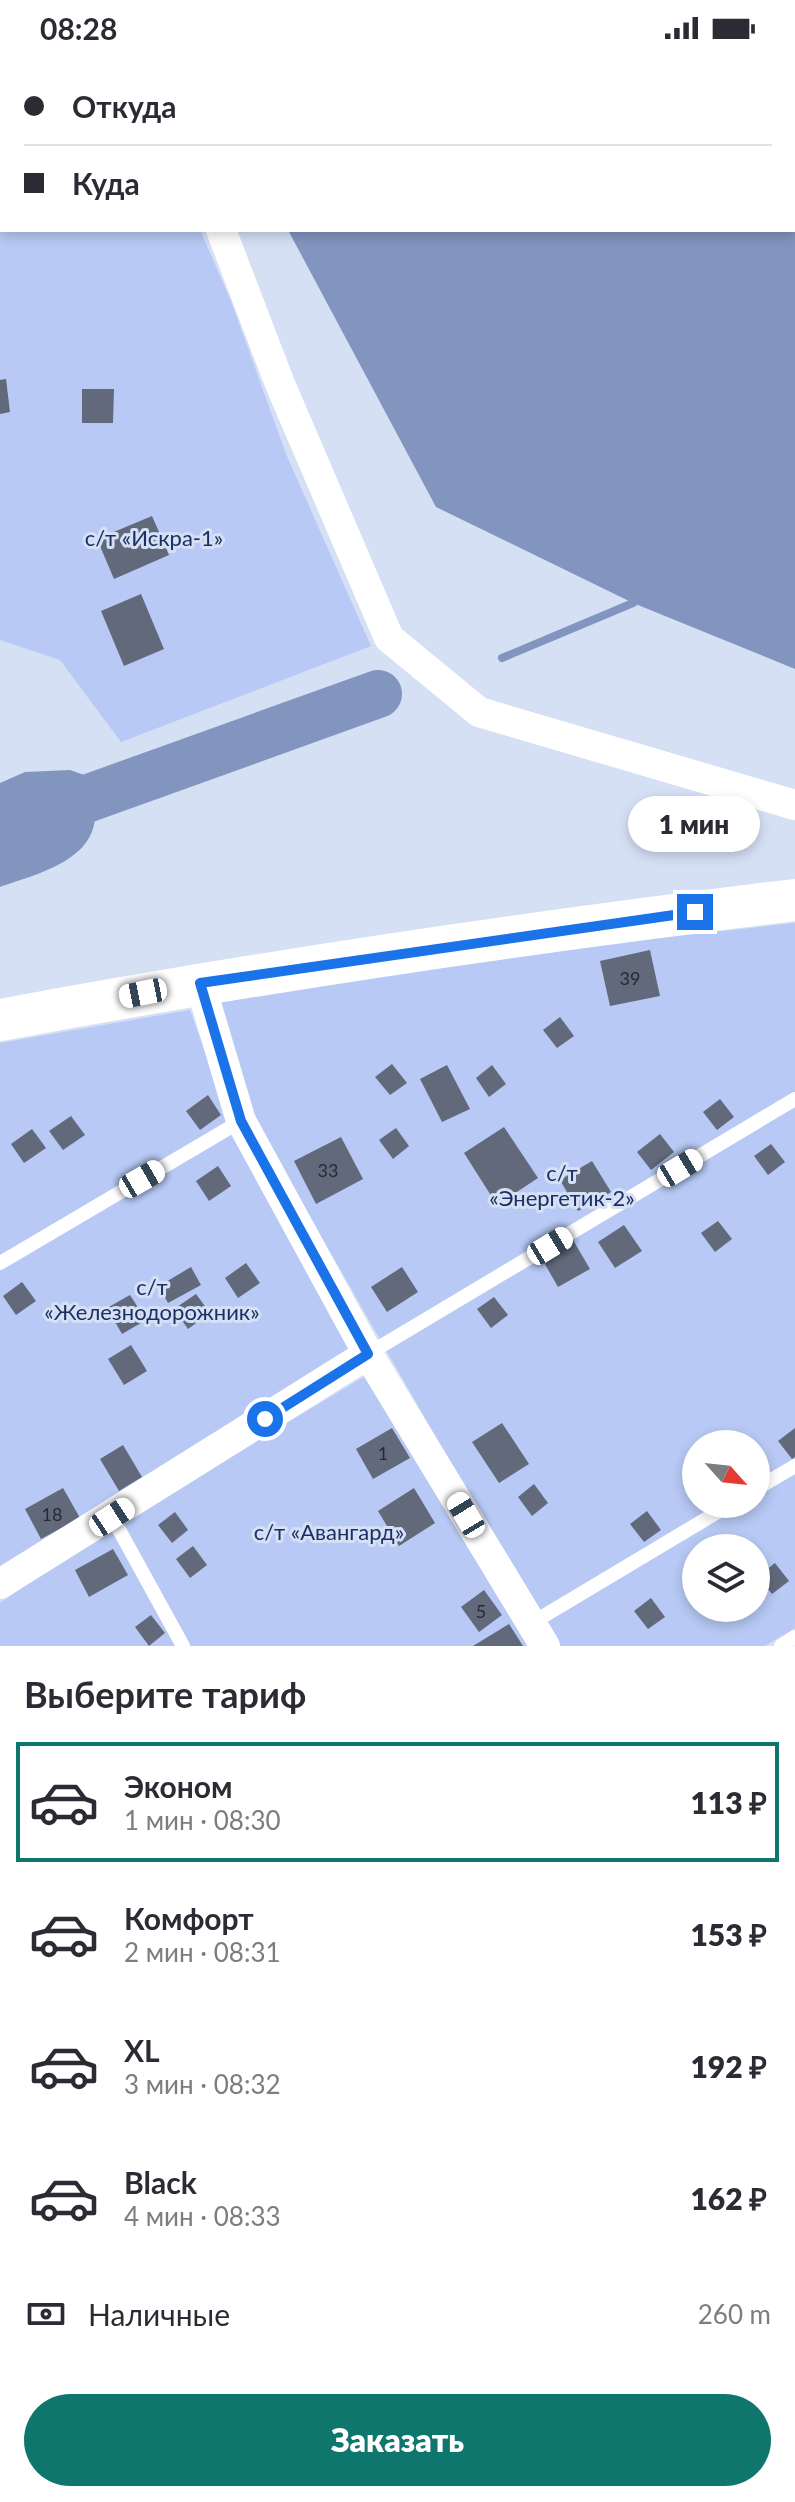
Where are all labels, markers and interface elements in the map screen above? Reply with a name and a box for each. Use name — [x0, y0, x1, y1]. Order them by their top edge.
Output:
text: 08:28 — [40, 10, 117, 46]
text: Откуда — [72, 88, 177, 124]
text: Куда — [72, 165, 140, 201]
park label: с/т «Искра-1» — [85, 524, 223, 551]
callout: 1 мин — [629, 796, 761, 852]
text: 1 мин — [659, 808, 729, 840]
route end — [677, 894, 713, 930]
house number: 39 — [620, 967, 640, 989]
car — [117, 977, 169, 1009]
car — [653, 1145, 707, 1191]
car — [115, 1157, 169, 1201]
house number: 33 — [318, 1159, 338, 1181]
park label: с/т «Энергетик-2» — [489, 1159, 635, 1211]
car — [523, 1223, 577, 1269]
park label: с/т «Железнодорожник» — [44, 1273, 260, 1325]
route start — [247, 1401, 283, 1437]
north arrow — [682, 1430, 770, 1518]
map controls — [682, 1430, 770, 1622]
house number: 1 — [378, 1442, 388, 1464]
car — [443, 1488, 489, 1542]
car — [85, 1494, 139, 1540]
house number: 18 — [42, 1503, 62, 1525]
park label: с/т «Авангард» — [254, 1518, 404, 1545]
button: layers — [682, 1534, 770, 1622]
house number: 5 — [476, 1600, 486, 1622]
text: Выберите тариф — [24, 1672, 306, 1716]
icon: car — [28, 1766, 100, 1838]
text: Эконом — [124, 1768, 233, 1804]
text: 113 ₽ — [690, 1784, 767, 1820]
text: 1 мин · 08:30 — [124, 1804, 281, 1836]
icon: car — [28, 1898, 100, 1970]
text: Комфорт — [124, 1900, 254, 1936]
text: 153 ₽ — [690, 1916, 767, 1952]
text: 2 мин · 08:31 — [124, 1936, 281, 1968]
icon: car — [28, 2030, 100, 2102]
text: XL — [124, 2032, 160, 2068]
text: 192 ₽ — [690, 2048, 767, 2084]
text: 3 мин · 08:32 — [124, 2068, 281, 2100]
icon: car — [28, 2162, 100, 2234]
text: Black — [124, 2164, 197, 2200]
text: 162 ₽ — [690, 2180, 767, 2216]
text: 4 мин · 08:33 — [124, 2200, 281, 2232]
icon: cash — [24, 2292, 68, 2336]
text: Наличные — [88, 2296, 230, 2332]
text: 260 m — [698, 2298, 771, 2330]
button: Заказать — [24, 2394, 771, 2486]

